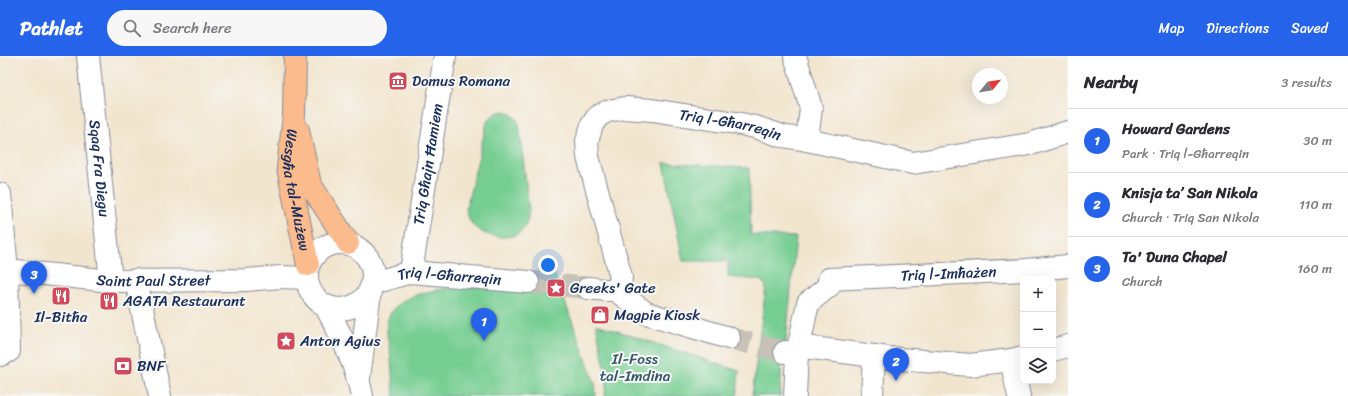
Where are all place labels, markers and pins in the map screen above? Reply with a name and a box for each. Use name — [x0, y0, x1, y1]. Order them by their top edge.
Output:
place label: Domus Romana — [412, 68, 511, 94]
museum icon: Domus Romana — [387, 70, 409, 92]
pin: 3 — [21, 261, 47, 294]
place label: Greeks' Gate — [570, 275, 656, 301]
place icon: Greeks' Gate — [545, 277, 567, 299]
restaurant icon: Il-Bitħa — [50, 285, 72, 307]
place label: AGATA Restaurant — [122, 288, 246, 314]
restaurant icon: AGATA Restaurant — [98, 290, 120, 312]
place label: Magpie Kiosk — [614, 302, 700, 328]
place label: Il-Bitħa — [34, 304, 88, 330]
shop icon: Magpie Kiosk — [589, 304, 611, 326]
pin: 1 — [471, 308, 497, 341]
place label: Anton Agius — [299, 328, 381, 354]
place icon: Anton Agius — [275, 330, 297, 352]
pin: 2 — [883, 348, 909, 381]
place label: BNF — [137, 353, 166, 379]
bank icon: BNF — [112, 355, 134, 377]

